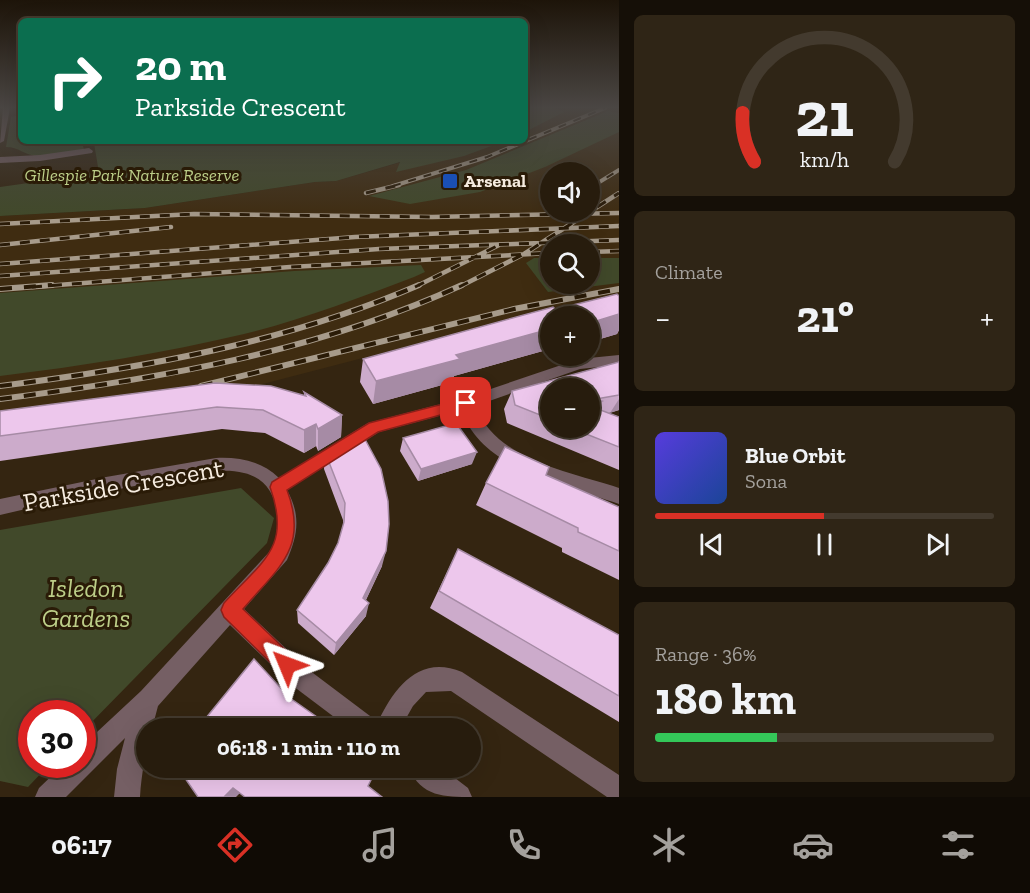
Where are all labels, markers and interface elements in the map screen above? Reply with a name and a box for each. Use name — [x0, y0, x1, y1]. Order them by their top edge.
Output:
text: 20 m — [135, 40, 226, 91]
icon: right — [36, 42, 114, 120]
text: 21 — [795, 77, 854, 152]
text: Parkside Crescent — [135, 91, 346, 123]
text: km/h — [800, 148, 849, 173]
map controls — [540, 162, 600, 438]
button: sound — [540, 162, 600, 222]
park label: Gillespie Park Nature Reserve — [25, 164, 240, 186]
place label: Arsenal — [464, 170, 526, 192]
marker: Arsenal — [441, 172, 459, 190]
button: search — [540, 234, 600, 294]
text: Climate — [655, 260, 723, 284]
text: 21° — [796, 290, 854, 344]
text: − — [655, 298, 670, 337]
text: + — [980, 298, 994, 337]
button: + — [540, 306, 600, 366]
pin — [440, 377, 491, 428]
button: − — [540, 378, 600, 438]
icon: arrive — [449, 386, 482, 419]
text: Blue Orbit — [745, 442, 845, 469]
street label: Parkside Crescent — [20, 452, 226, 518]
text: Sona — [745, 469, 787, 493]
icon: previous — [695, 528, 728, 561]
icon: pause — [808, 528, 841, 561]
icon: next — [921, 528, 954, 561]
park label: Isledon Gardens — [42, 572, 130, 634]
position arrow — [255, 633, 319, 697]
text: Range · 36% — [655, 642, 756, 666]
text: 180 km — [655, 672, 796, 726]
speed limit sign: 30 — [18, 700, 96, 778]
text: 06:18 · 1 min · 110 m — [217, 734, 400, 761]
icon: directions — [214, 824, 256, 866]
icon: music — [359, 824, 401, 866]
icon: phone — [503, 824, 545, 866]
icon: climate — [648, 824, 690, 866]
icon: car — [792, 824, 834, 866]
icon: filters — [937, 824, 979, 866]
text: 06:17 — [51, 829, 112, 861]

